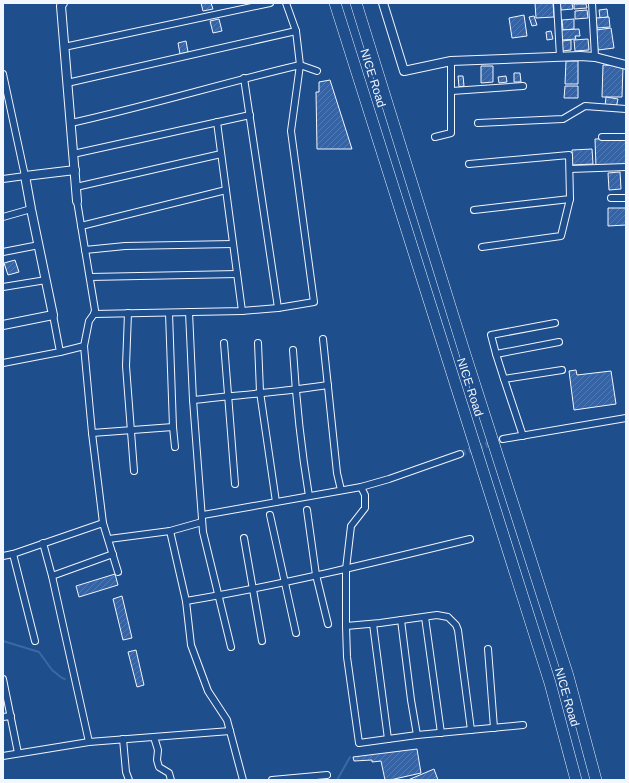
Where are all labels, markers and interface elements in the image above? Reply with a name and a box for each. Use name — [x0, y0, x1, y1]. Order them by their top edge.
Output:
street label: NICE Road — [357, 47, 389, 109]
street label: NICE Road — [454, 356, 486, 418]
street label: NICE Road — [552, 666, 582, 728]

